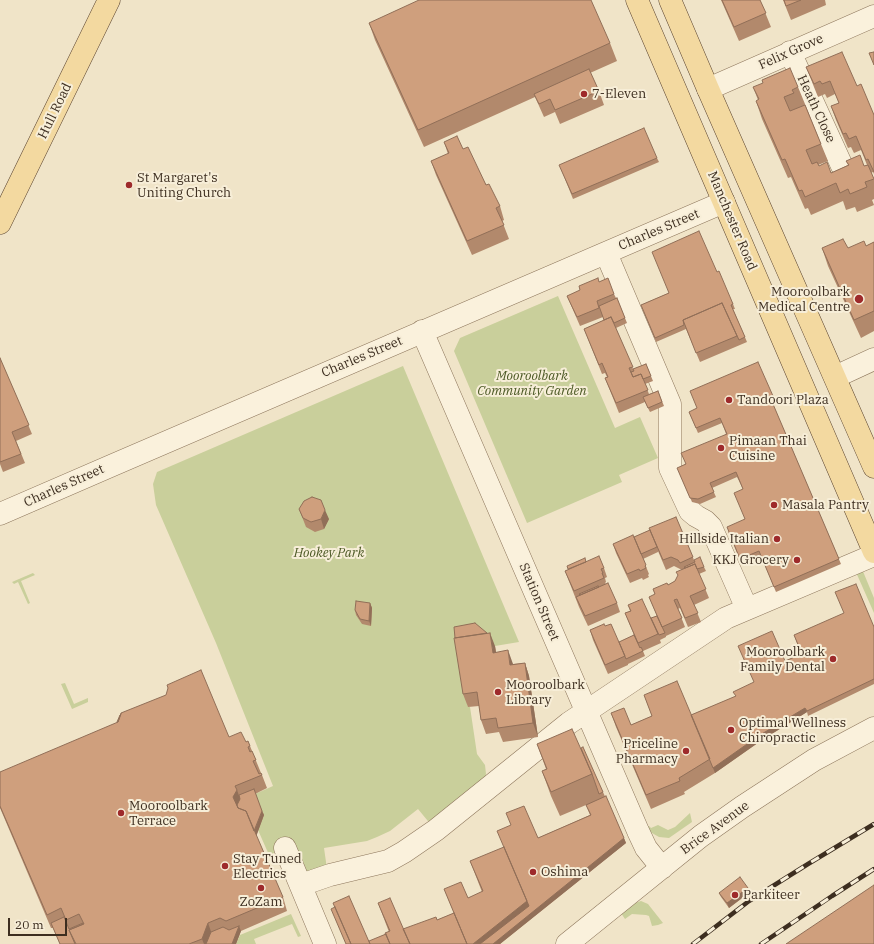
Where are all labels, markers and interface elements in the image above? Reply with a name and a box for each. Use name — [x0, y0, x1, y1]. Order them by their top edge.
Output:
street label: Felix Grove — [756, 31, 826, 73]
street label: Heath Close — [794, 73, 838, 145]
street label: Hull Road — [35, 81, 75, 141]
place label: 7-Eleven — [592, 86, 646, 102]
marker: 7-Eleven — [579, 89, 589, 99]
street label: Manchester Road — [704, 169, 760, 273]
place label: St Margaret's Uniting Church — [137, 170, 231, 201]
marker: St Margaret's Uniting Church — [124, 180, 134, 190]
street label: Charles Street — [616, 206, 702, 254]
place label: Mooroolbark Medical Centre — [758, 284, 850, 315]
marker: Mooroolbark Medical Centre — [853, 293, 865, 305]
street label: Charles Street — [319, 333, 405, 381]
park label: Mooroolbark Community Garden — [477, 368, 587, 399]
place label: Tandoori Plaza — [737, 392, 829, 408]
marker: Tandoori Plaza — [724, 395, 734, 405]
place label: Pimaan Thai Cuisine — [729, 433, 807, 464]
marker: Pimaan Thai Cuisine — [716, 443, 726, 453]
street label: Charles Street — [21, 461, 107, 511]
place label: Masala Pantry — [782, 497, 869, 513]
marker: Masala Pantry — [769, 500, 779, 510]
place label: Hillside Italian — [679, 531, 769, 547]
marker: Hillside Italian — [772, 534, 782, 544]
park label: Hookey Park — [294, 545, 364, 561]
place label: KKJ Grocery — [712, 552, 789, 568]
marker: KKJ Grocery — [792, 555, 802, 565]
street label: Station Street — [516, 561, 562, 643]
place label: Mooroolbark Family Dental — [740, 644, 825, 675]
marker: Mooroolbark Family Dental — [828, 654, 838, 664]
place label: Mooroolbark Library — [506, 677, 585, 708]
marker: Mooroolbark Library — [493, 687, 503, 697]
place label: Optimal Wellness Chiropractic — [739, 715, 846, 746]
marker: Optimal Wellness Chiropractic — [726, 725, 736, 735]
place label: Priceline Pharmacy — [616, 736, 678, 767]
marker: Priceline Pharmacy — [681, 746, 691, 756]
place label: Mooroolbark Terrace — [129, 798, 208, 829]
street label: Brice Avenue — [678, 798, 752, 858]
marker: Mooroolbark Terrace — [116, 808, 126, 818]
place label: Stay Tuned Electrics — [233, 851, 302, 882]
marker: Stay Tuned Electrics — [220, 861, 230, 871]
place label: Oshima — [541, 864, 588, 880]
marker: Oshima — [528, 867, 538, 877]
marker: ZoZam — [256, 883, 266, 893]
place label: Parkiteer — [743, 887, 800, 903]
marker: Parkiteer — [730, 890, 740, 900]
place label: ZoZam — [239, 894, 283, 910]
scale bar — [10, 910, 69, 936]
text: 20 m — [15, 917, 44, 932]

